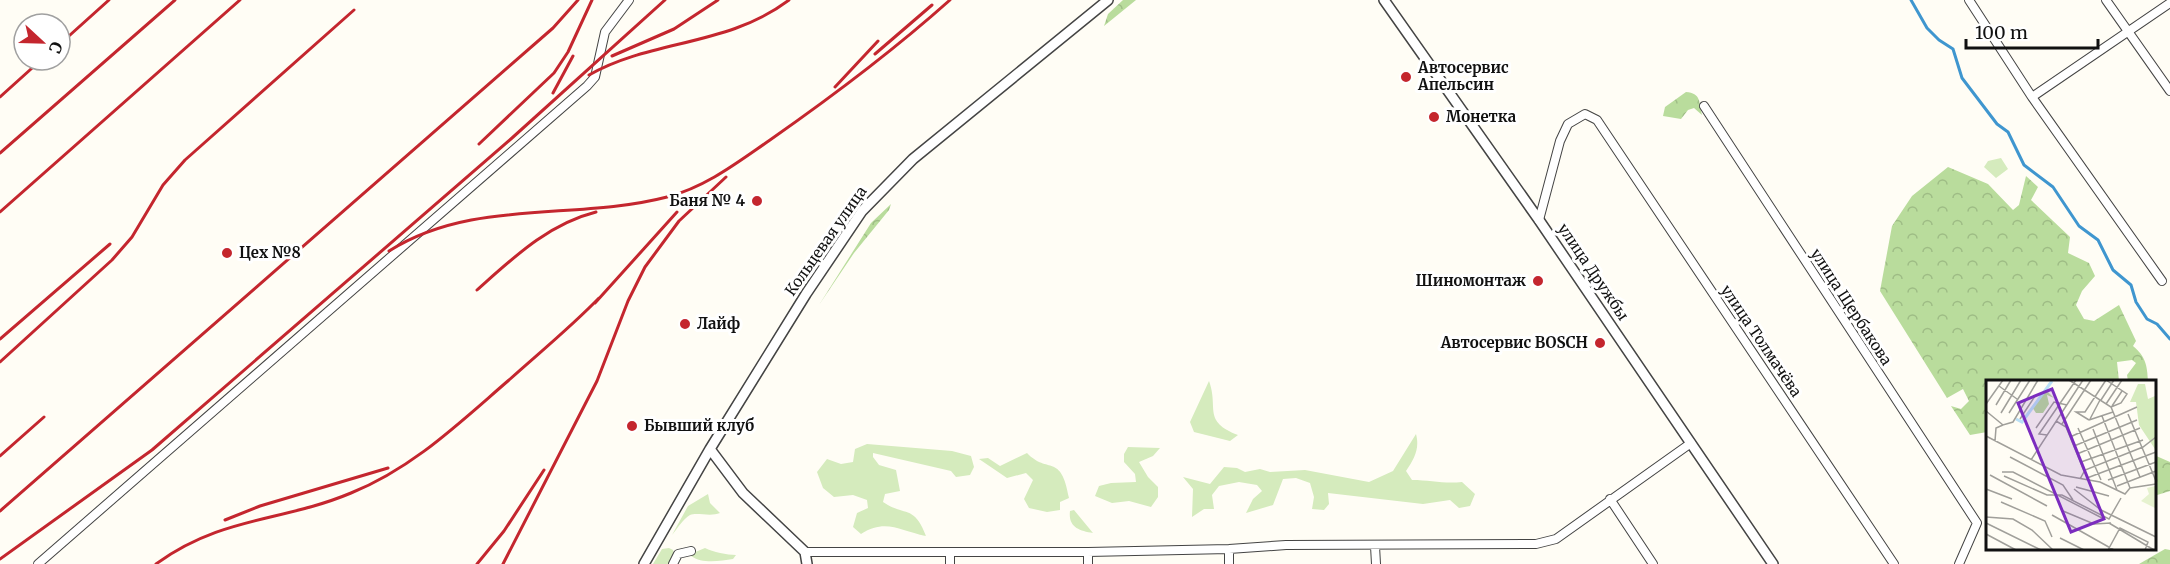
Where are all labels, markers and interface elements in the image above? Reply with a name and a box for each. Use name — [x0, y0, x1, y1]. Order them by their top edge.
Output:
north arrow — [12, 12, 72, 72]
scale bar — [1966, 12, 2098, 50]
text: 100 m — [1975, 21, 2028, 44]
text: С — [45, 39, 67, 56]
place label: Автосервис Апельсин — [1417, 58, 1509, 94]
marker: Автосервис Апельсин — [1399, 70, 1413, 84]
place label: Монетка — [1446, 107, 1517, 126]
marker: Монетка — [1427, 110, 1441, 124]
street label: Кольцевая улица — [781, 182, 871, 299]
place label: Баня № 4 — [669, 191, 745, 210]
marker: Баня № 4 — [750, 194, 764, 208]
street label: улица Дружбы — [1554, 220, 1633, 324]
place label: Цех №8 — [239, 243, 301, 262]
street label: улица Щербакова — [1807, 245, 1896, 369]
marker: Цех №8 — [220, 246, 234, 260]
place label: Шиномонтаж — [1416, 271, 1527, 290]
marker: Шиномонтаж — [1531, 274, 1545, 288]
street label: улица Толмачёва — [1717, 281, 1806, 400]
place label: Лайф — [697, 314, 740, 333]
marker: Лайф — [678, 317, 692, 331]
place label: Автосервис BOSCH — [1440, 333, 1588, 352]
marker: Автосервис BOSCH — [1593, 336, 1607, 350]
inset map — [1986, 380, 2155, 549]
place label: Бывший клуб — [644, 416, 754, 435]
marker: Бывший клуб — [625, 419, 639, 433]

